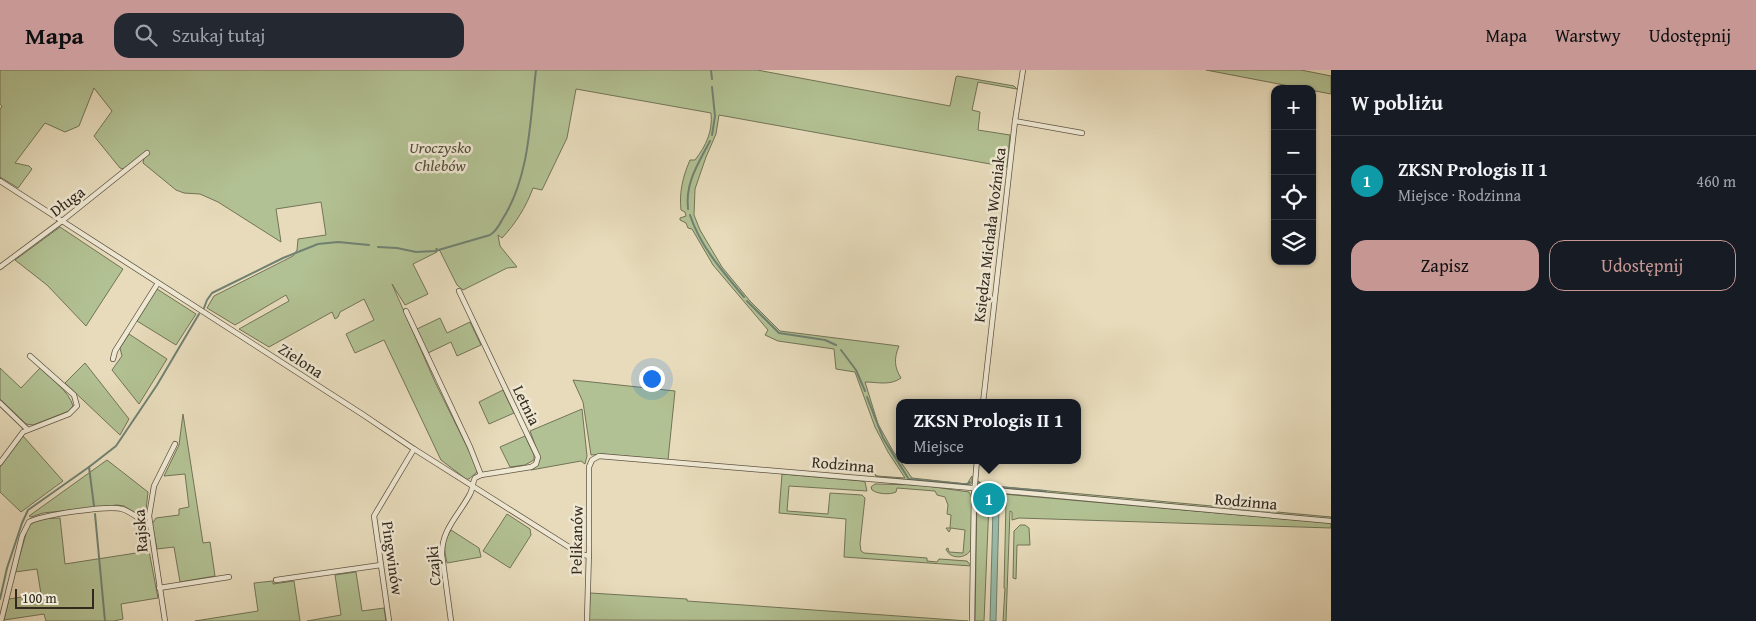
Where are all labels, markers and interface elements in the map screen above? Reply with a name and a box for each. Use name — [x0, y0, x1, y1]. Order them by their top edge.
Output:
search box — [114, 13, 464, 58]
text: Mapa — [25, 18, 84, 53]
icon: search — [132, 21, 160, 49]
text: Szukaj tutaj — [172, 21, 265, 49]
text: Mapa — [1485, 22, 1527, 49]
text: Warstwy — [1555, 22, 1621, 49]
text: Udostępnij — [1649, 22, 1731, 49]
map controls — [1271, 85, 1316, 265]
button: + — [1271, 85, 1316, 130]
text: W pobliżu — [1351, 87, 1443, 118]
button: − — [1271, 130, 1316, 175]
park label: Uroczysko Chlebów — [409, 135, 471, 177]
street label: Księdza Michała Woźniaka — [966, 146, 1012, 324]
text: ZKSN Prologis II 1 — [1398, 155, 1548, 183]
text: 1 — [1363, 169, 1371, 193]
text: 460 m — [1696, 169, 1736, 193]
button: locate — [1271, 175, 1316, 220]
street label: Długa — [44, 180, 90, 222]
text: Miejsce · Rodzinna — [1398, 183, 1521, 207]
button: layers — [1271, 220, 1316, 265]
button: Zapisz — [1351, 240, 1539, 291]
button: Udostępnij — [1549, 240, 1736, 291]
street label: Zielona — [274, 336, 329, 384]
your location — [639, 366, 665, 392]
street label: Letnia — [507, 381, 547, 430]
popup — [896, 399, 1081, 464]
text: ZKSN Prologis II 1 — [913, 406, 1064, 434]
text: Miejsce — [913, 434, 964, 458]
street label: Rodzinna — [811, 449, 876, 479]
pin: 1 — [973, 480, 1005, 518]
street label: Rodzinna — [1214, 486, 1279, 516]
street label: Pelikanów — [563, 505, 589, 575]
street label: Rajska — [126, 508, 153, 553]
street label: Pingwinów — [376, 519, 410, 597]
street label: Czajki — [420, 545, 446, 587]
scale bar — [15, 586, 94, 609]
text: 100 m — [22, 588, 57, 608]

